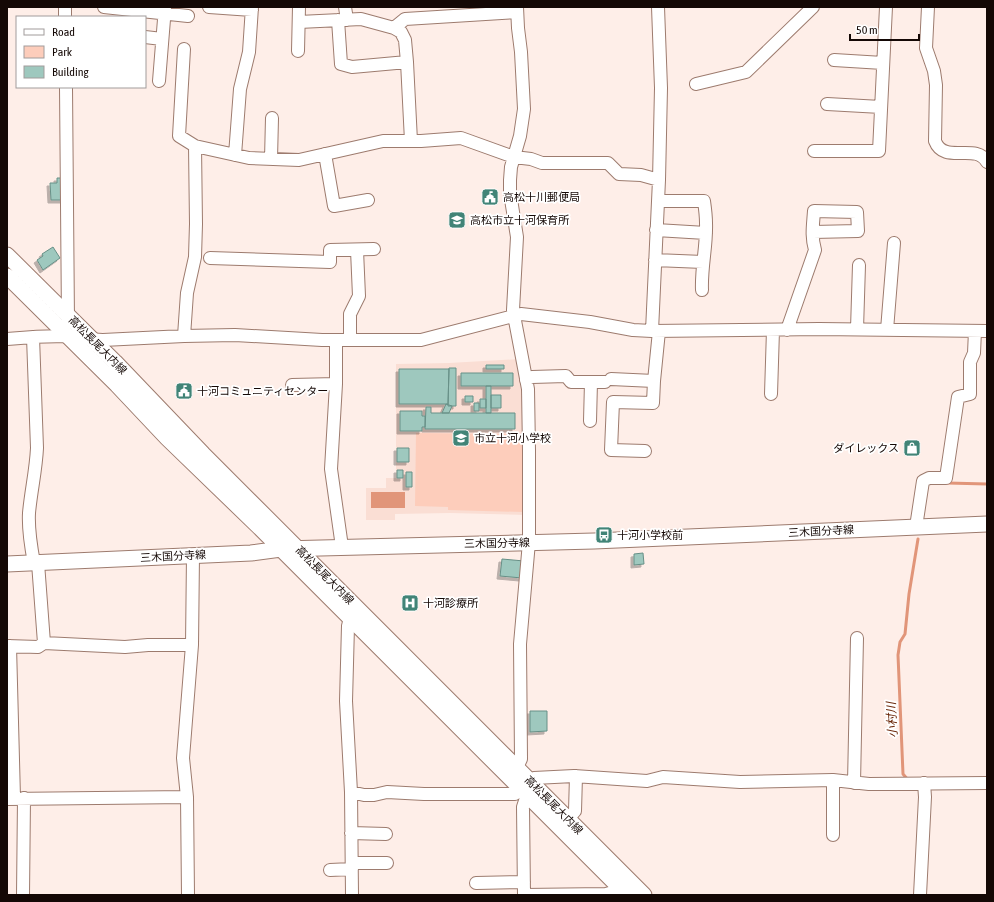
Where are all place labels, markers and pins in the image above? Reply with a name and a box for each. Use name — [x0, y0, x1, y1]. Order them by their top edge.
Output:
public building icon: 高松十川郵便局 — [480, 187, 500, 207]
place label: 高松十川郵便局 — [503, 191, 580, 203]
school or university icon: 高松市立十河保育所 — [447, 210, 467, 230]
place label: 高松市立十河保育所 — [470, 214, 570, 226]
public building icon: 十河コミュニティセンター — [174, 381, 194, 401]
place label: 十河コミュニティセンター — [197, 385, 328, 397]
school or university icon: 市立十河小学校 — [451, 428, 471, 448]
place label: 市立十河小学校 — [474, 432, 551, 444]
shop icon: ダイレックス — [902, 438, 922, 458]
place label: ダイレックス — [833, 442, 899, 454]
bus stop icon: 十河小学校前 — [594, 525, 614, 545]
place label: 十河小学校前 — [617, 529, 683, 541]
hospital icon: 十河診療所 — [400, 593, 420, 613]
place label: 十河診療所 — [423, 597, 479, 609]

